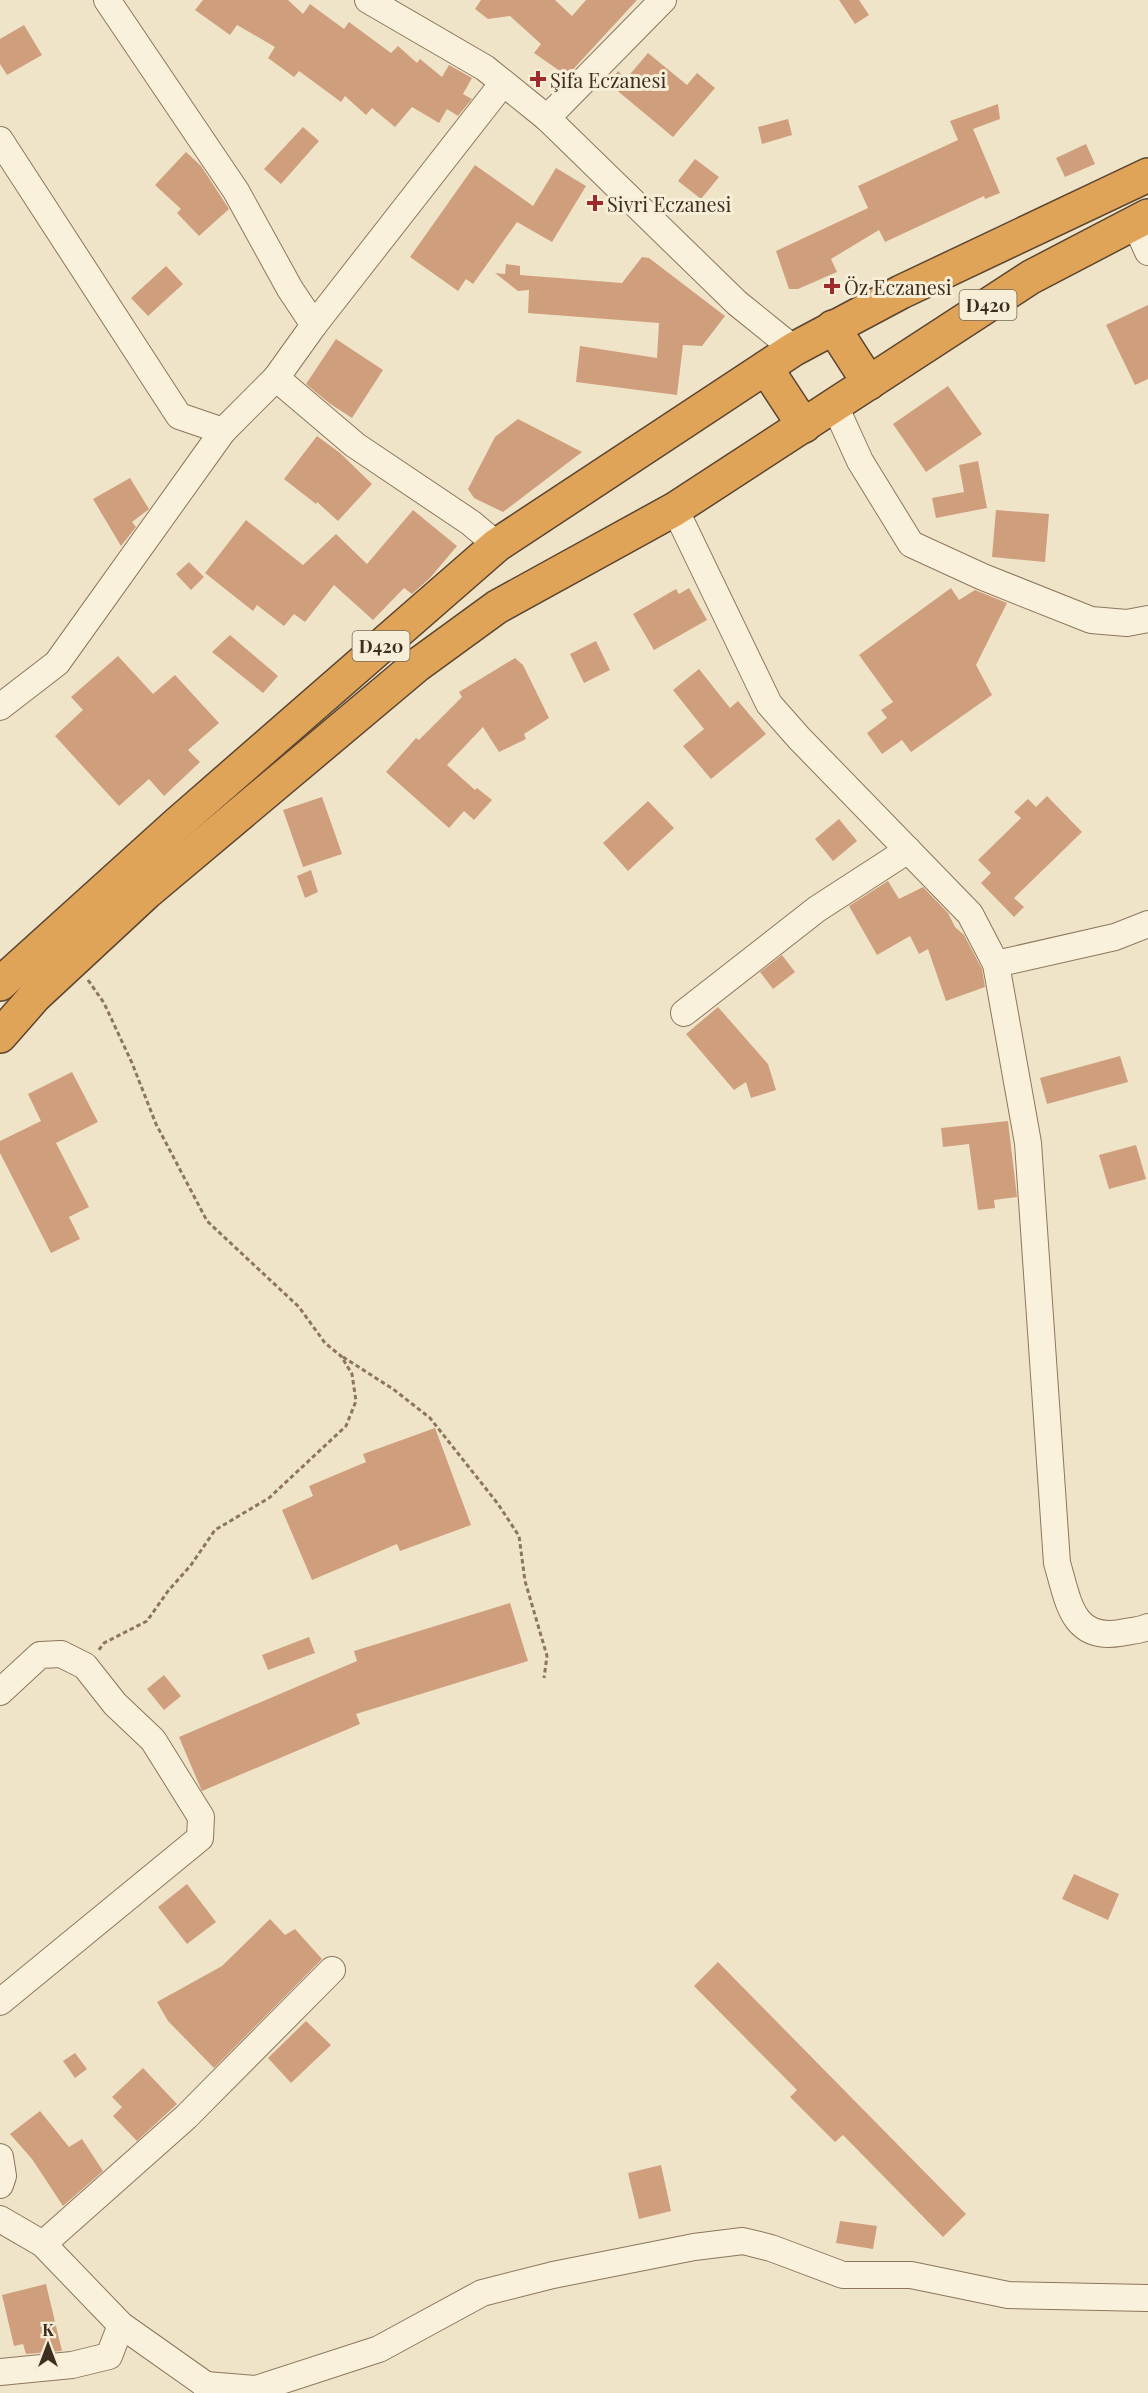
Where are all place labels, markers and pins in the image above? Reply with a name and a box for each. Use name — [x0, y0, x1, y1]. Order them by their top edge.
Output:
place label: Şifa Eczanesi — [550, 66, 666, 93]
marker: Şifa Eczanesi — [531, 72, 545, 86]
place label: Sivri Eczanesi — [607, 190, 732, 217]
marker: Sivri Eczanesi — [588, 196, 602, 210]
place label: Öz Eczanesi — [844, 273, 952, 300]
marker: Öz Eczanesi — [825, 279, 839, 293]

